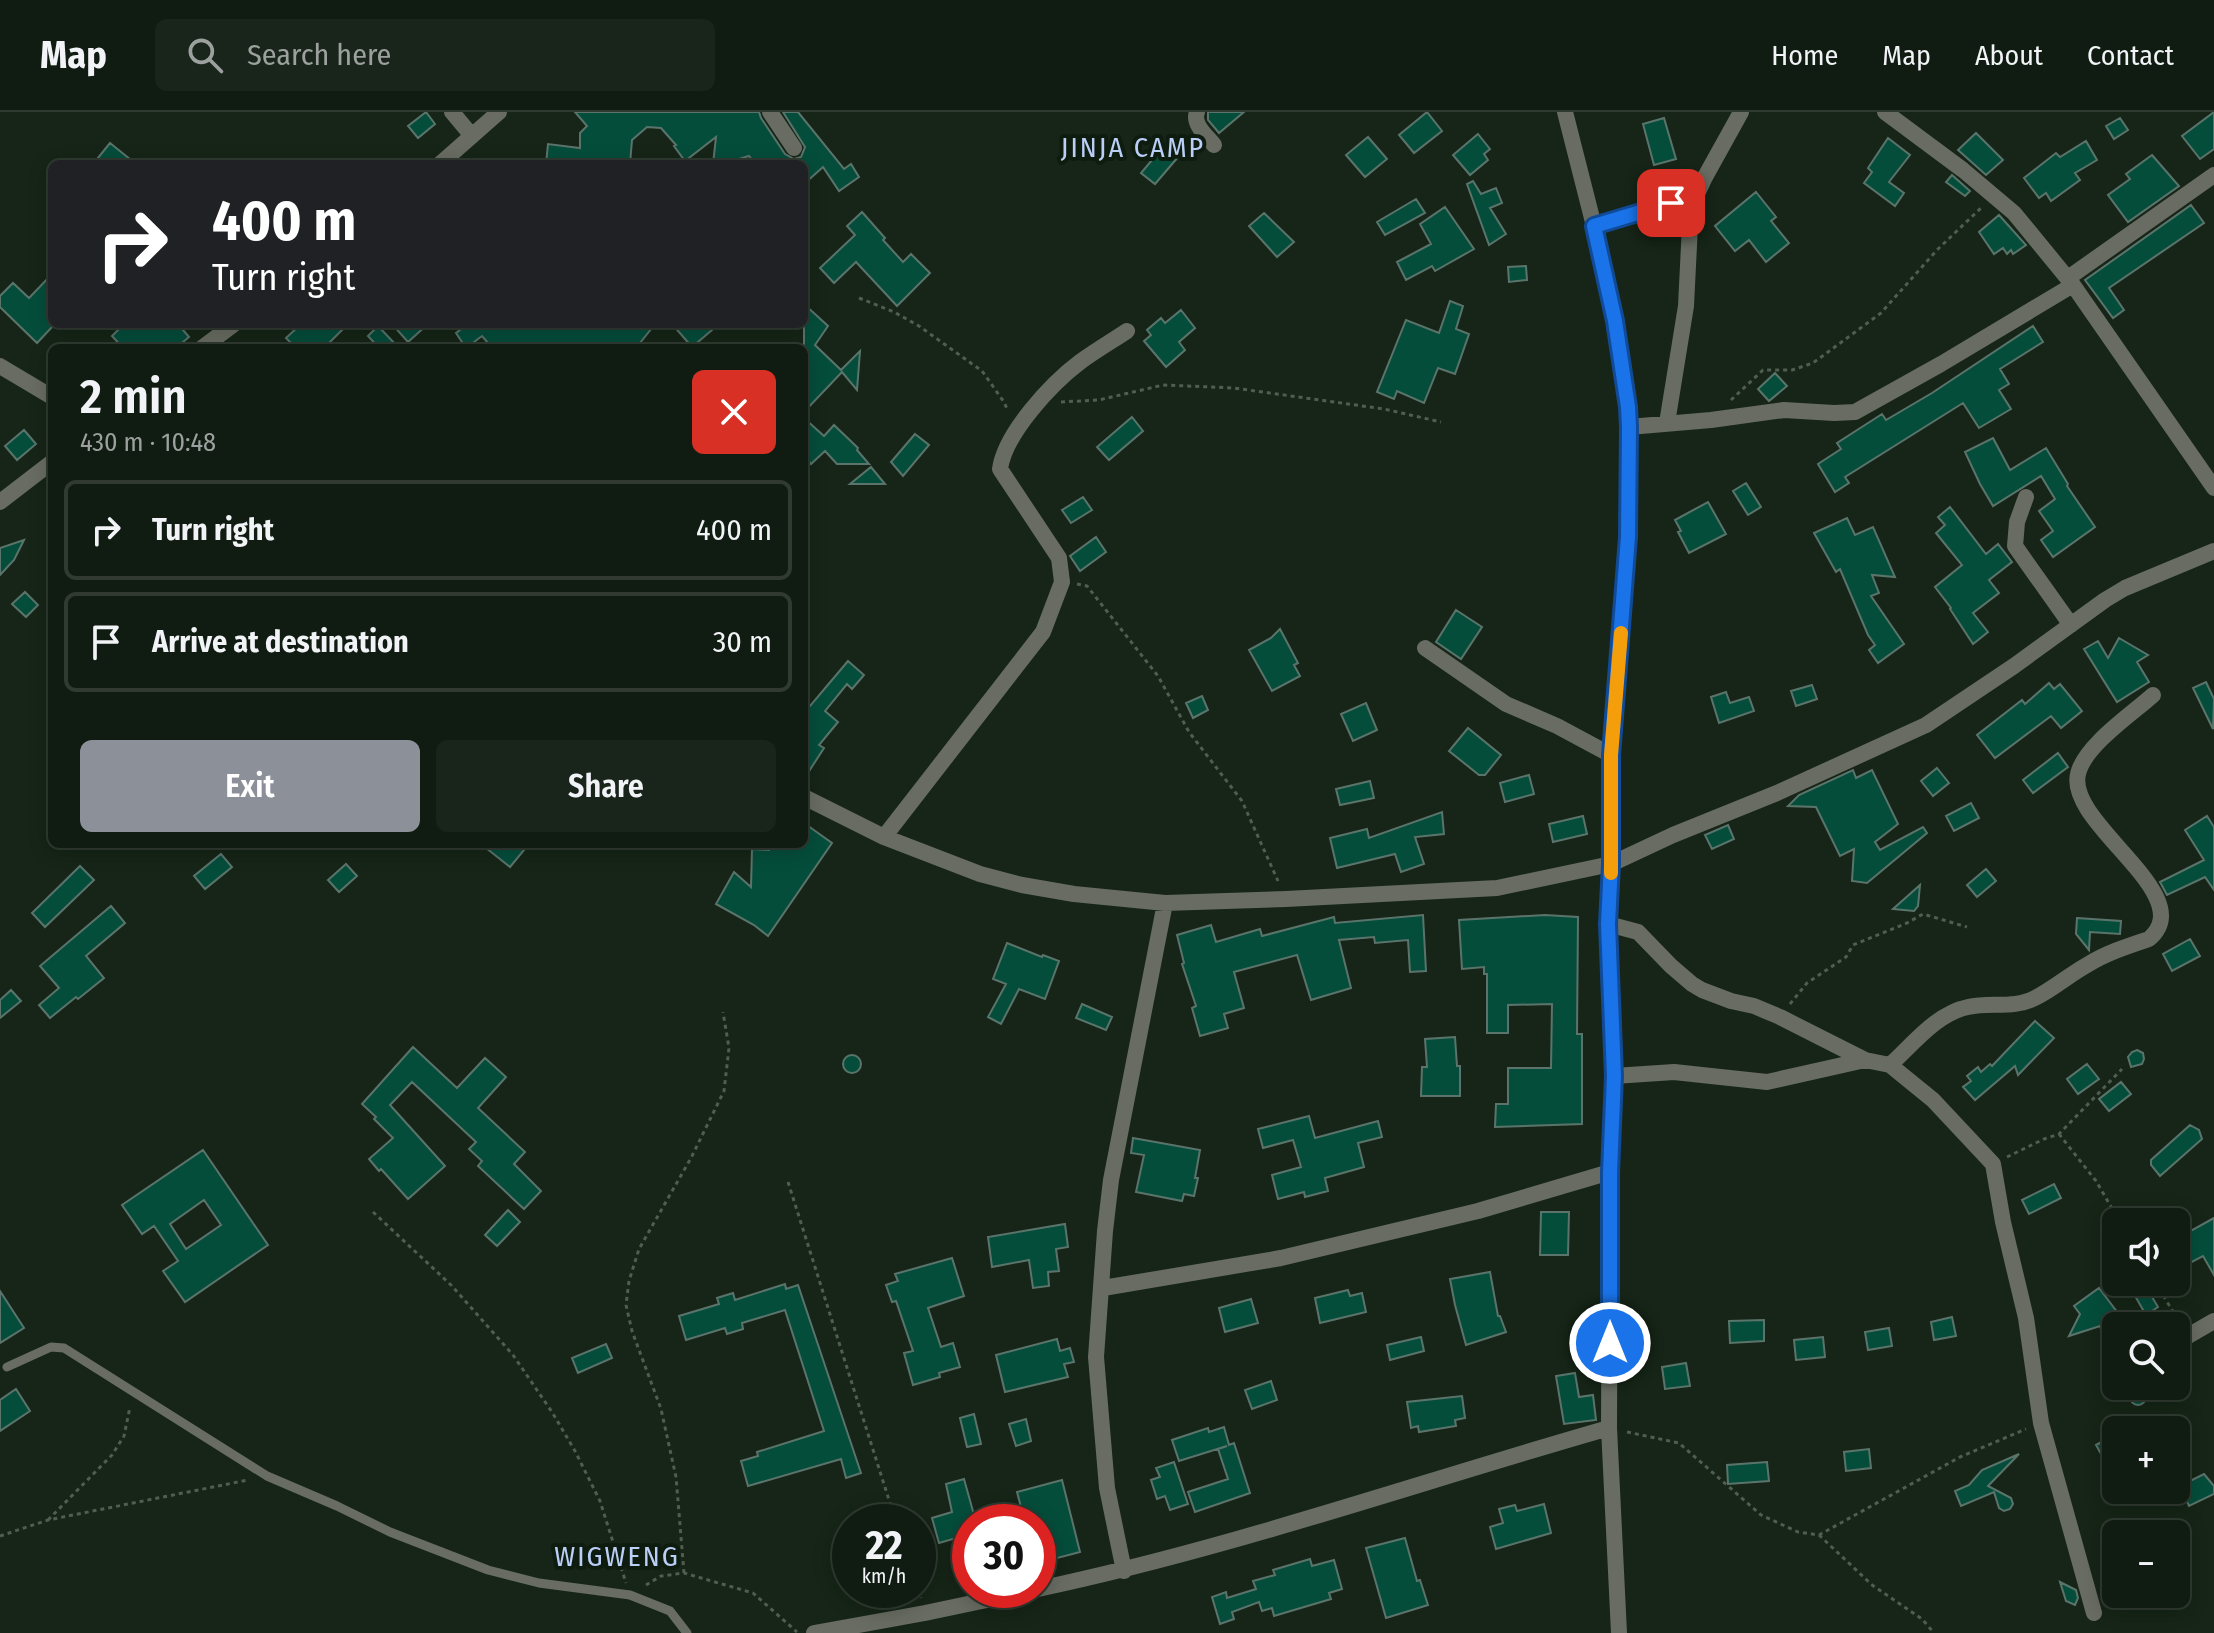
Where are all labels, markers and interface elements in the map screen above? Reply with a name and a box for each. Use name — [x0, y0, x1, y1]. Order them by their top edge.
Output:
search box — [155, 19, 715, 91]
text: Map — [40, 32, 107, 78]
icon: search — [183, 33, 227, 77]
text: Search here — [247, 37, 391, 73]
text: Home — [1771, 39, 1838, 72]
text: Map — [1882, 39, 1931, 72]
text: About — [1975, 39, 2043, 72]
text: Contact — [2087, 39, 2174, 72]
district label: JINJA CAMP — [1061, 131, 1205, 164]
pin — [1637, 169, 1705, 237]
icon: arrive — [1649, 181, 1693, 225]
text: 400 m — [212, 188, 356, 255]
icon: right — [80, 192, 184, 296]
text: Turn right — [212, 256, 355, 300]
text: 2 min — [80, 368, 187, 426]
button: close — [692, 370, 776, 454]
text: 430 m · 10:48 — [80, 427, 216, 458]
icon: right — [84, 508, 128, 552]
text: Turn right — [152, 512, 274, 548]
text: 400 m — [696, 512, 772, 548]
icon: arrive — [84, 620, 128, 664]
text: Arrive at destination — [152, 624, 409, 660]
text: 30 m — [713, 624, 772, 660]
button: Exit — [80, 740, 420, 832]
button: Share — [436, 740, 776, 832]
map controls — [2102, 1208, 2190, 1608]
button: sound — [2102, 1208, 2190, 1296]
position arrow — [1568, 1301, 1652, 1385]
button: search — [2102, 1312, 2190, 1400]
button: + — [2102, 1416, 2190, 1504]
speed limit sign: 30 — [952, 1504, 1056, 1608]
button: − — [2102, 1520, 2190, 1608]
text: 22 — [865, 1522, 903, 1570]
district label: WIGWENG — [554, 1540, 680, 1573]
text: km/h — [862, 1564, 906, 1588]

